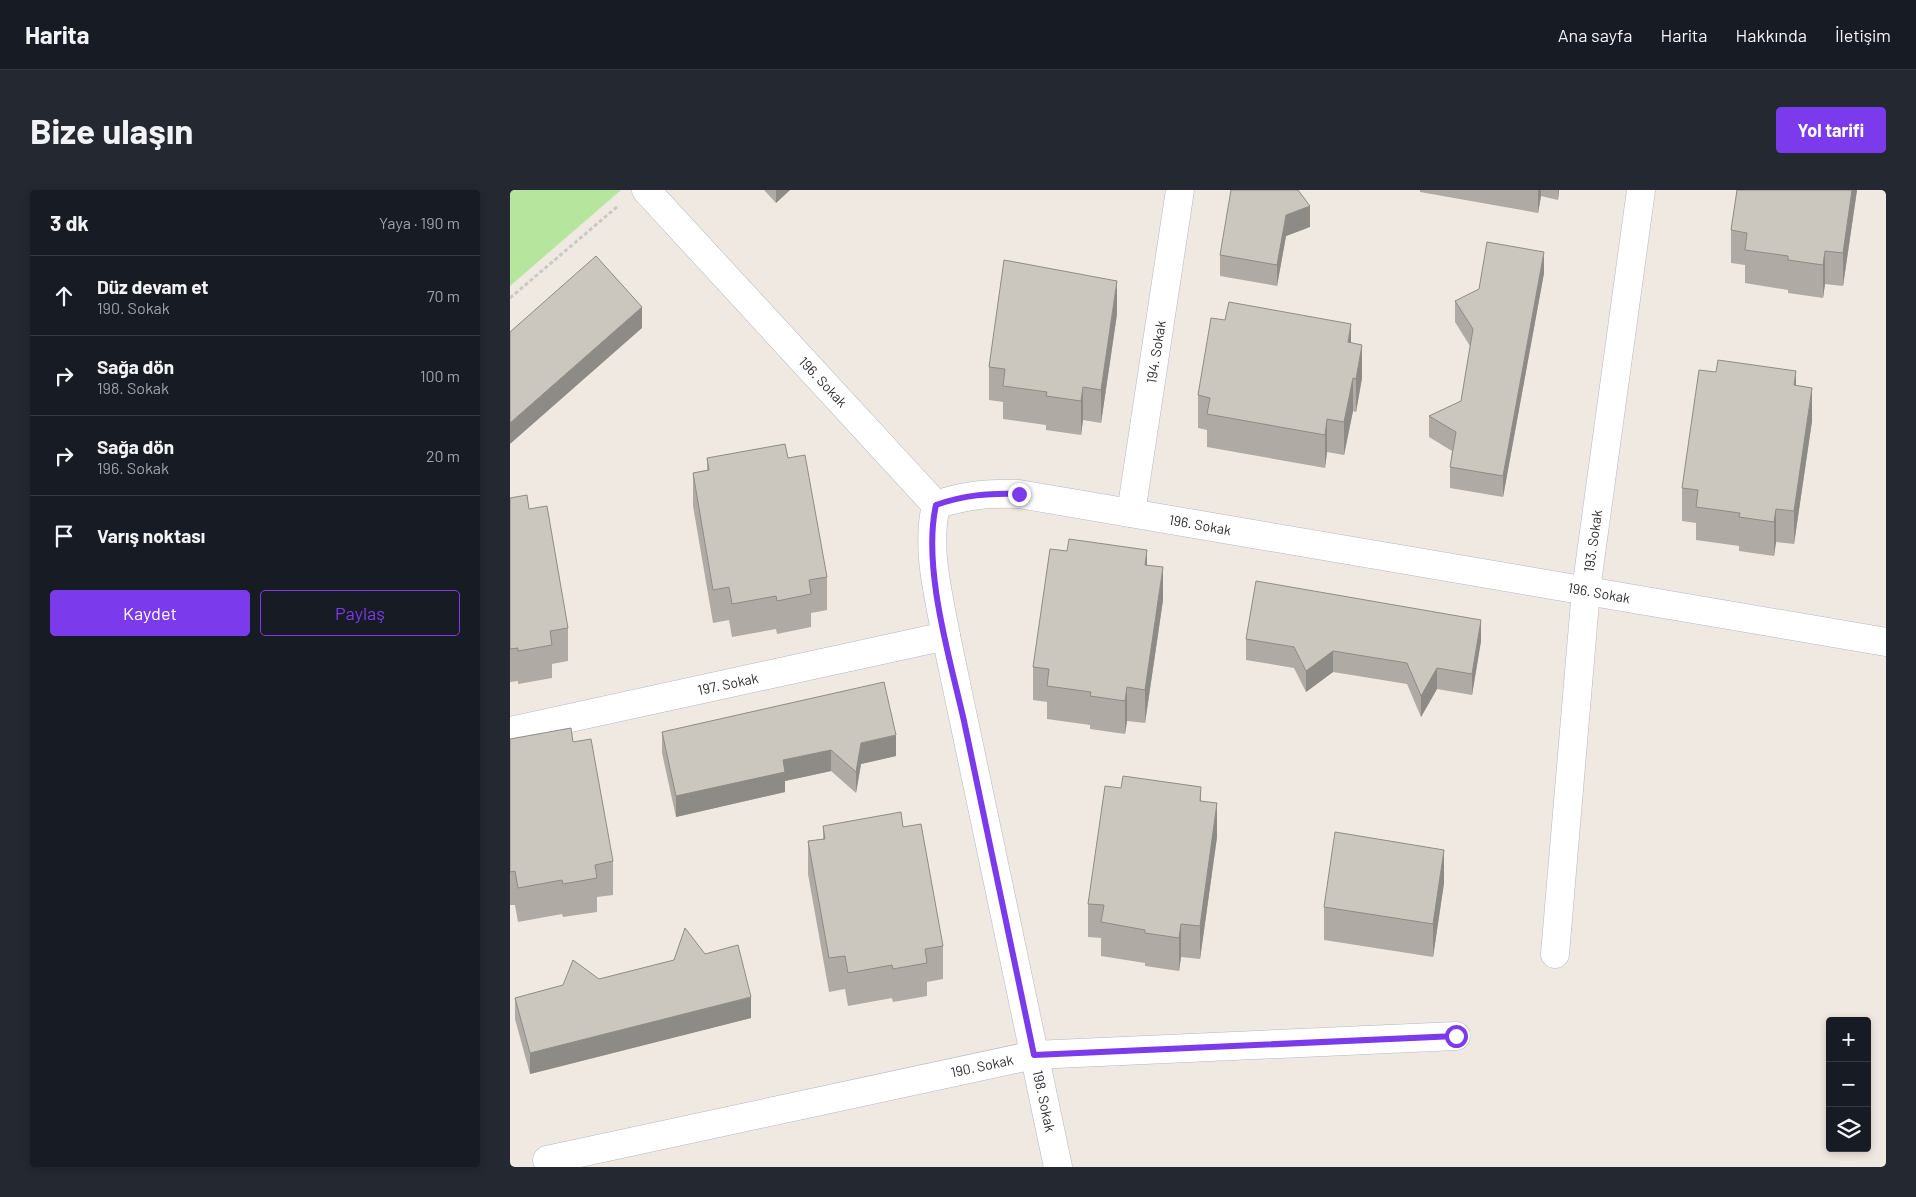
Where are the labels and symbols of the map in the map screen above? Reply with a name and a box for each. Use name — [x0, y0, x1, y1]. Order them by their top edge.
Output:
street label: 194. Sokak — [1142, 319, 1169, 385]
street label: 196. Sokak — [796, 353, 851, 410]
route end — [1008, 483, 1031, 506]
street label: 193. Sokak — [1580, 509, 1605, 573]
street label: 196. Sokak — [1168, 511, 1233, 538]
street label: 196. Sokak — [1567, 579, 1632, 606]
street label: 197. Sokak — [696, 669, 760, 698]
route start — [1445, 1025, 1468, 1048]
street label: 190. Sokak — [949, 1051, 1015, 1080]
street label: 198. Sokak — [1030, 1068, 1059, 1133]

